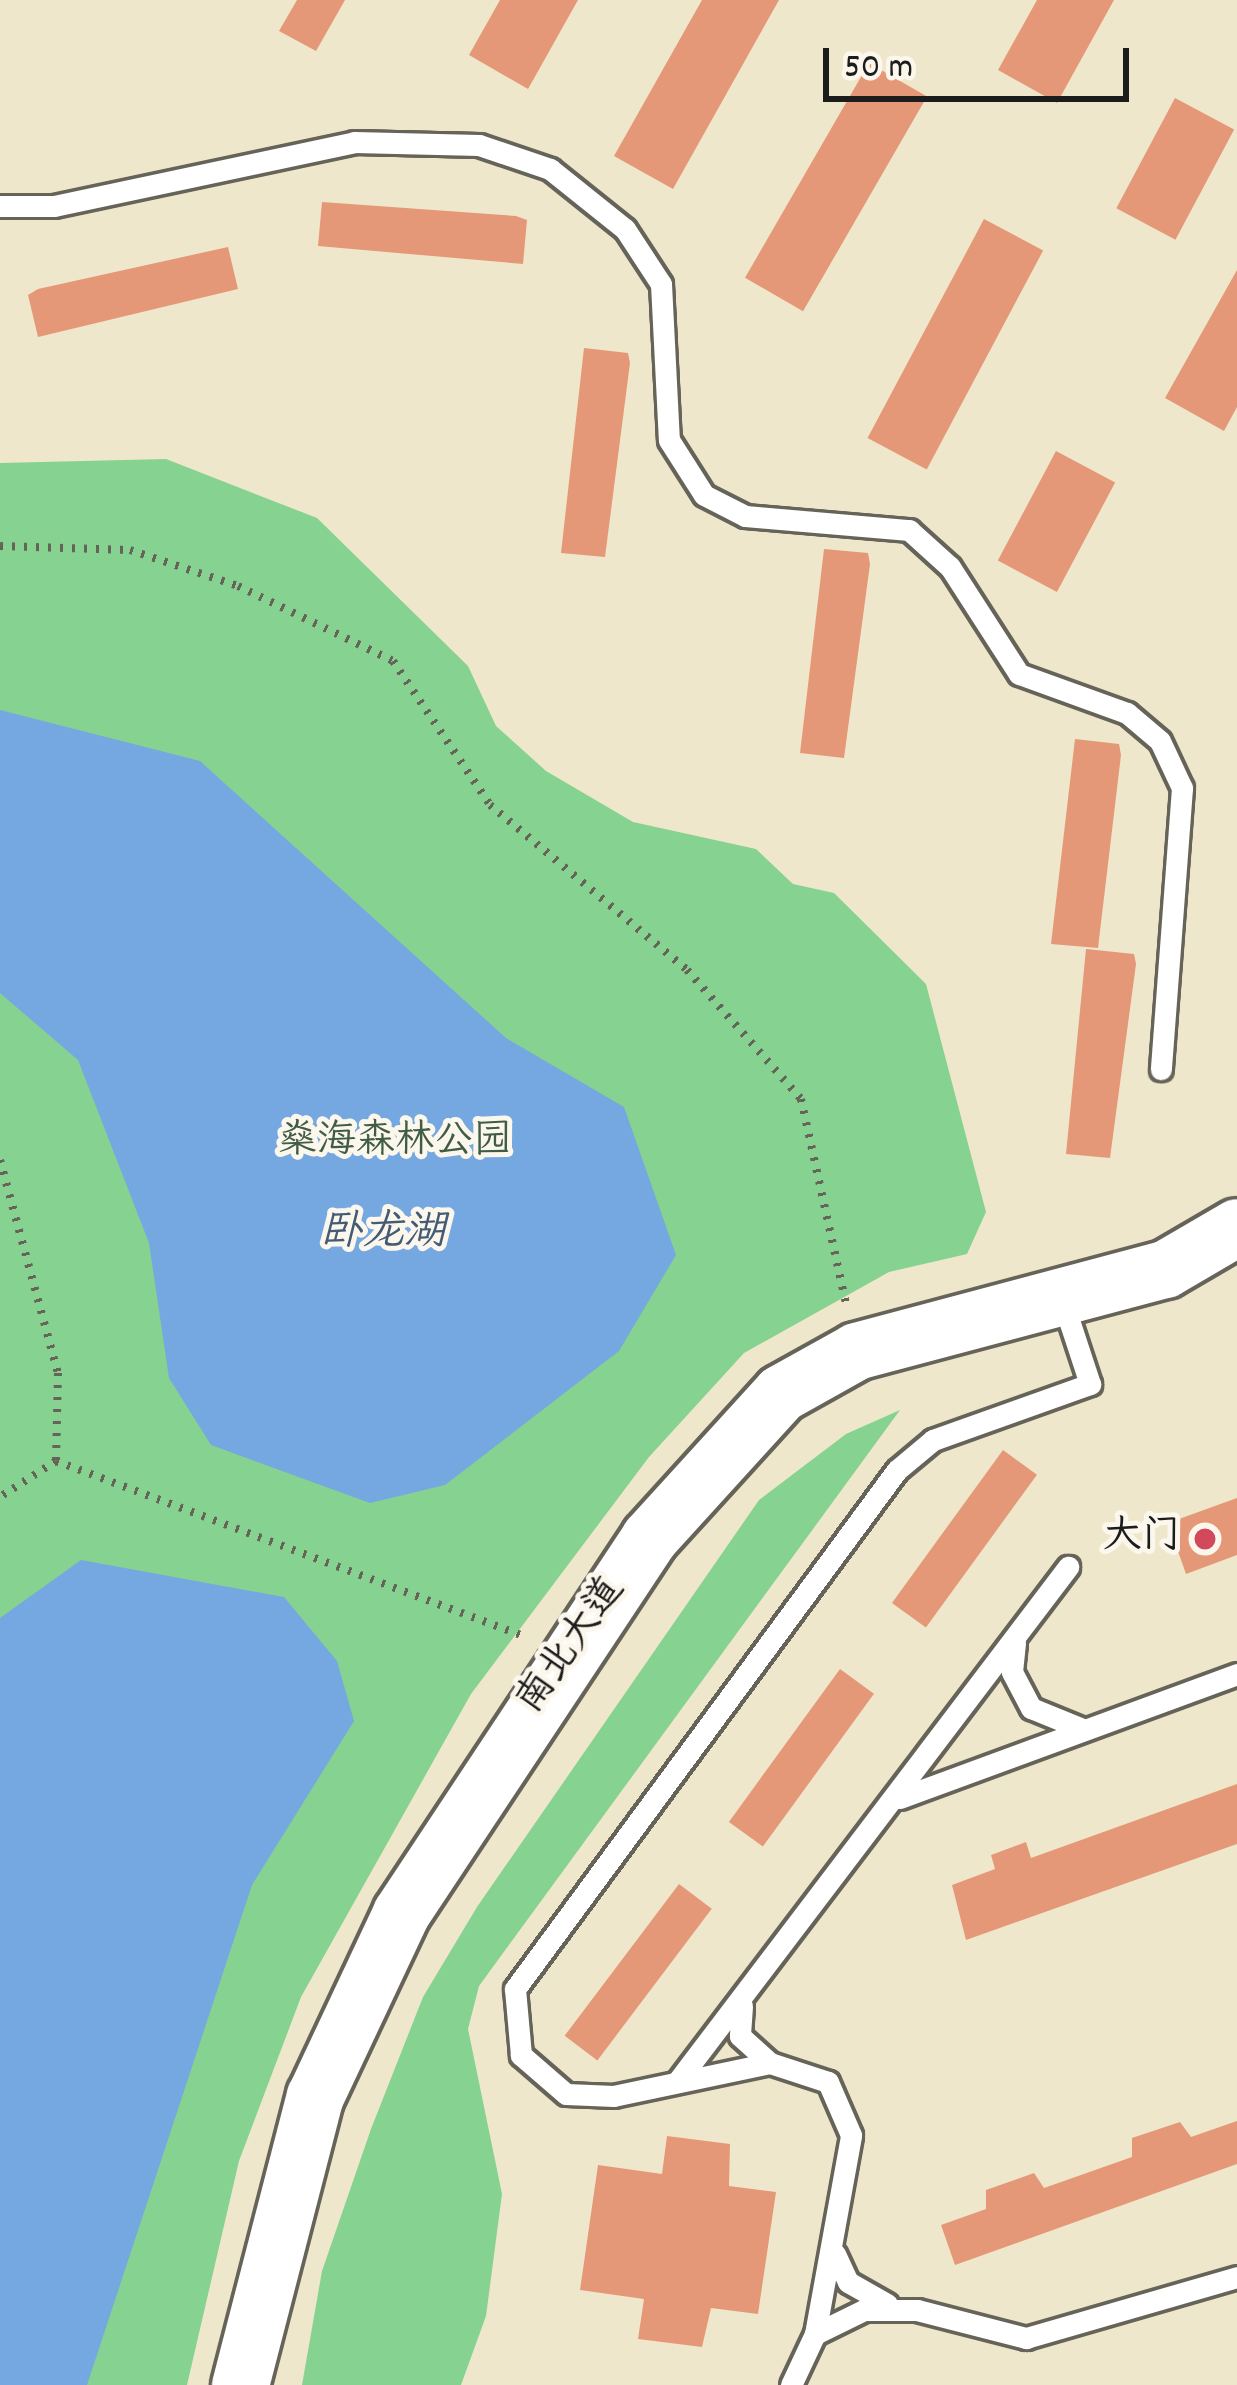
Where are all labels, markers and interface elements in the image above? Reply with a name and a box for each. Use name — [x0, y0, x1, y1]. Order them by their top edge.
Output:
scale bar — [829, 24, 1135, 98]
text: 50 m — [844, 43, 913, 95]
park label: 燊海森林公园 — [278, 1121, 512, 1167]
water label: 卧龙湖 — [320, 1210, 446, 1260]
place label: 大门 — [1103, 1516, 1181, 1562]
marker: 大门 — [1192, 1526, 1218, 1552]
street label: 南北大道 — [509, 1570, 637, 1724]

